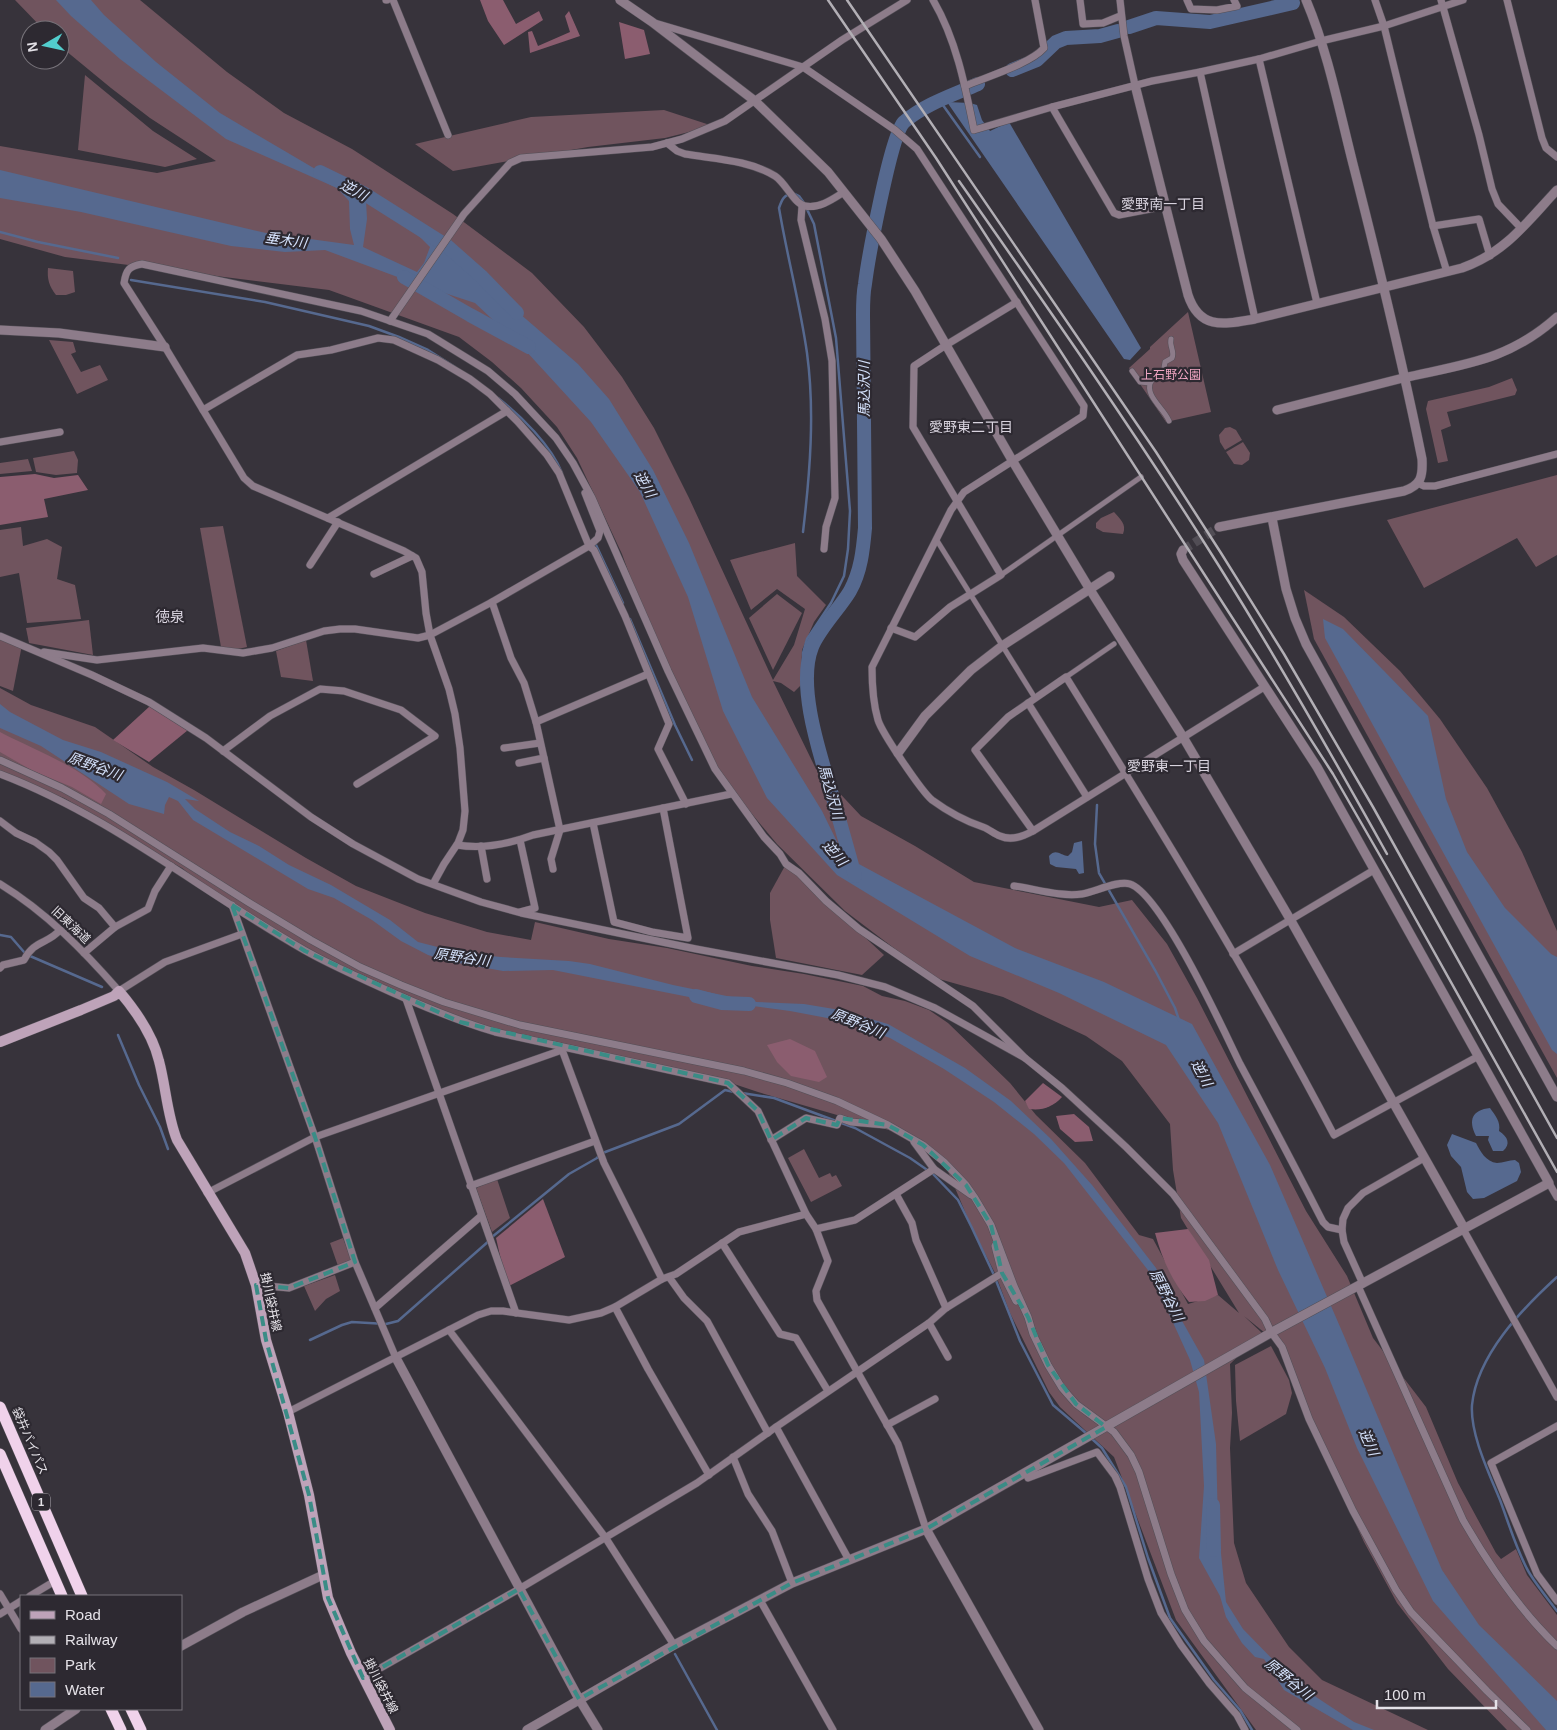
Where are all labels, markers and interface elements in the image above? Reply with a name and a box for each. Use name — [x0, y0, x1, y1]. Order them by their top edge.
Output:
north arrow — [20, 20, 70, 70]
text: N — [23, 41, 41, 53]
water label: 逆川 — [338, 176, 372, 205]
district label: 愛野南一丁目 — [1121, 196, 1205, 212]
water label: 垂木川 — [264, 229, 310, 251]
water label: 馬込沢川 — [856, 359, 872, 417]
park label: 上石野公園 — [1141, 368, 1201, 382]
district label: 愛野東二丁目 — [929, 419, 1013, 435]
water label: 逆川 — [631, 468, 660, 502]
district label: 徳泉 — [155, 608, 185, 625]
water label: 原野谷川 — [66, 749, 126, 784]
district label: 愛野東一丁目 — [1127, 758, 1211, 774]
water label: 馬込沢川 — [816, 763, 847, 823]
water label: 逆川 — [820, 837, 852, 870]
street label: 旧東海道 — [49, 904, 93, 946]
water label: 原野谷川 — [433, 945, 493, 969]
water label: 原野谷川 — [829, 1005, 889, 1042]
water label: 逆川 — [1188, 1057, 1217, 1091]
water label: 原野谷川 — [1147, 1266, 1188, 1325]
street label: 掛川袋井線 — [258, 1271, 284, 1333]
street label: 袋井バイパス — [9, 1404, 50, 1477]
water label: 逆川 — [1356, 1426, 1383, 1460]
road number: 1 — [32, 1494, 50, 1510]
legend — [20, 1595, 182, 1710]
text: Road — [65, 1606, 101, 1623]
text: Railway — [65, 1631, 118, 1648]
water label: 原野谷川 — [1262, 1655, 1317, 1704]
text: Park — [65, 1656, 96, 1673]
street label: 掛川袋井線 — [361, 1656, 401, 1716]
scale bar — [1377, 1678, 1496, 1710]
text: Water — [65, 1681, 104, 1698]
text: 100 m — [1384, 1686, 1426, 1703]

